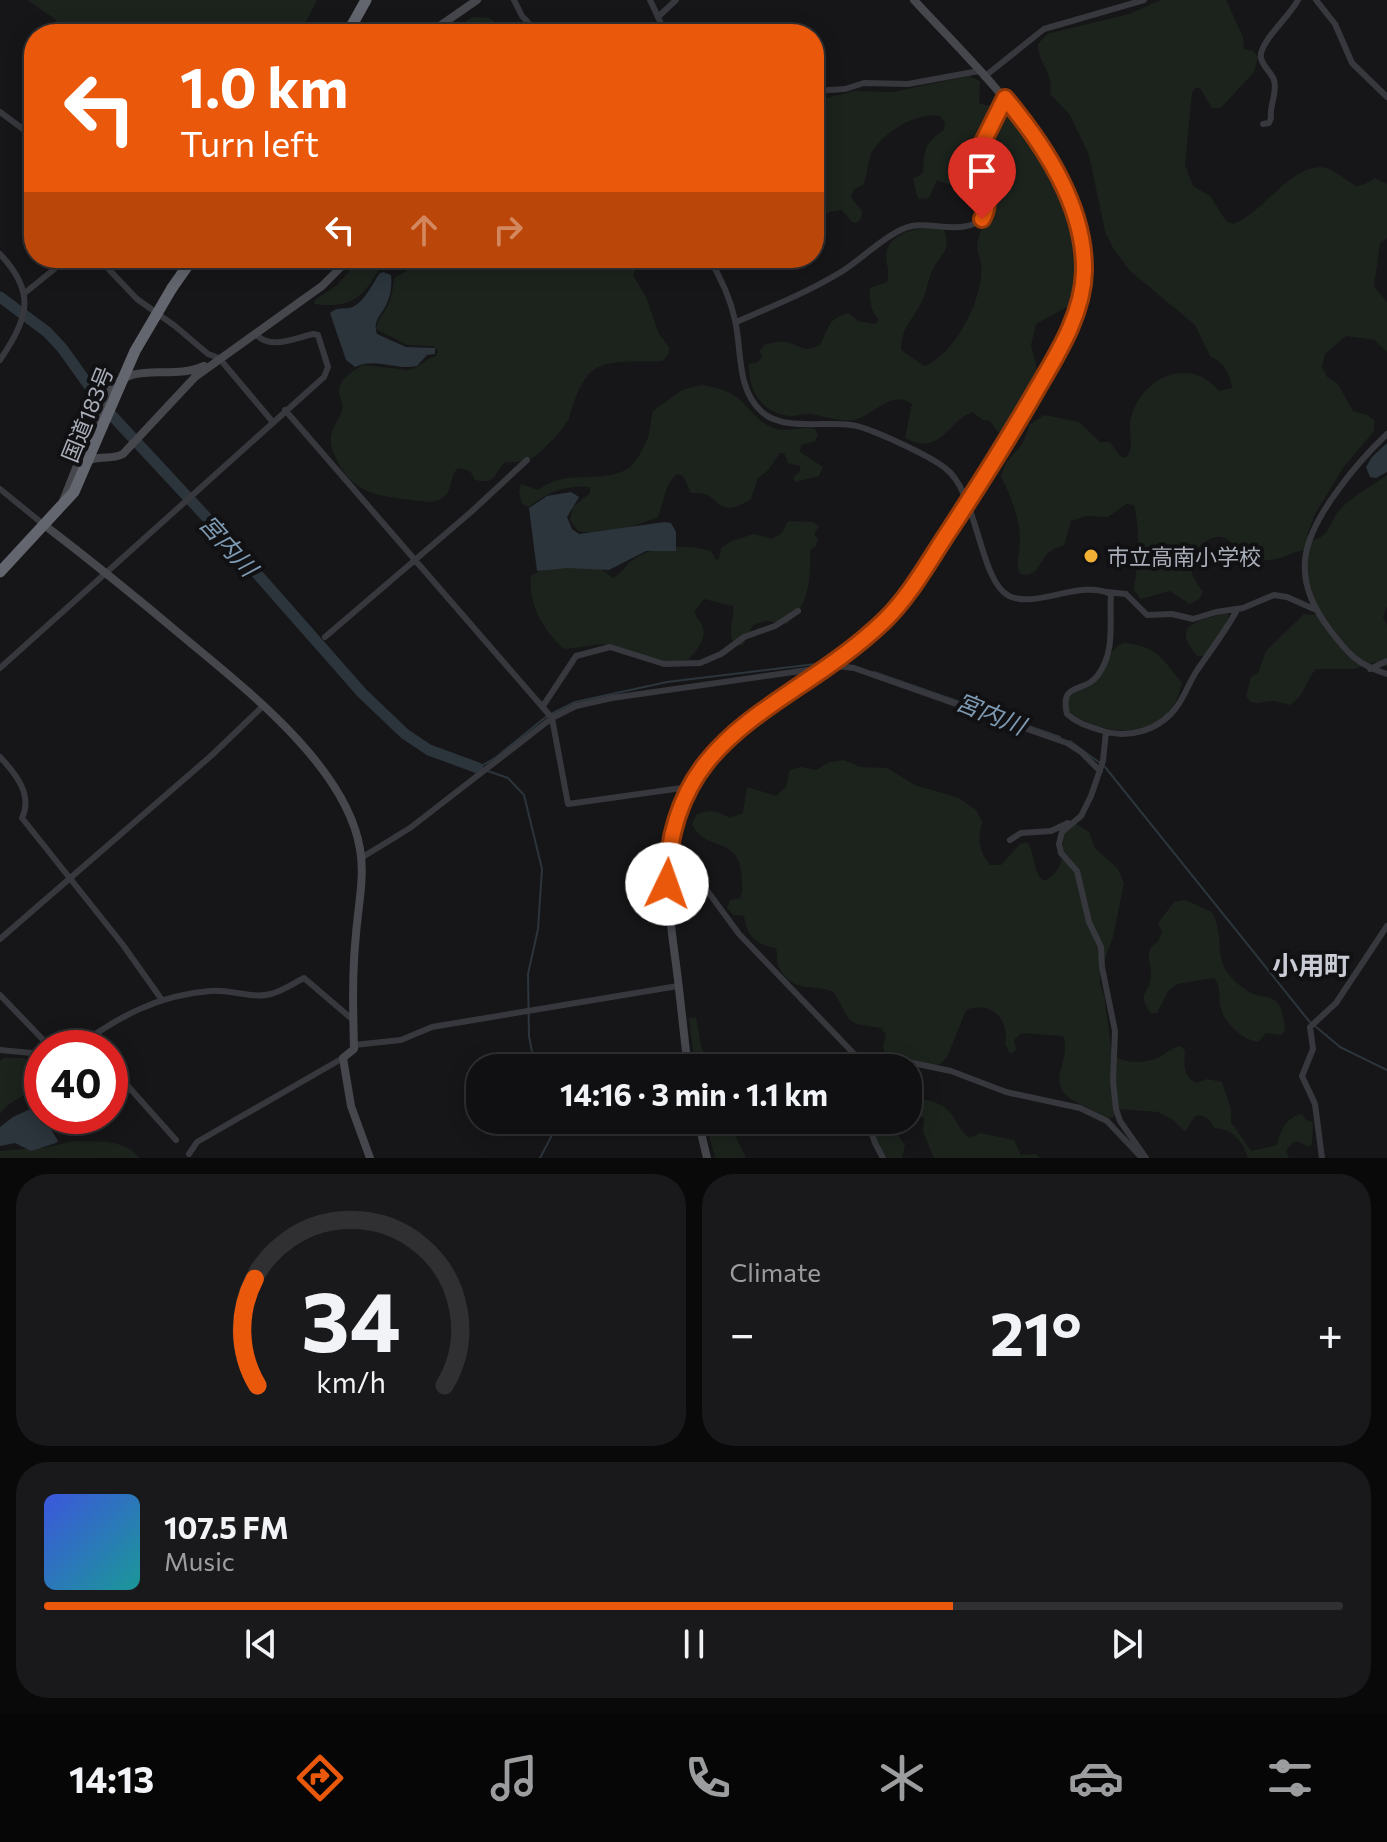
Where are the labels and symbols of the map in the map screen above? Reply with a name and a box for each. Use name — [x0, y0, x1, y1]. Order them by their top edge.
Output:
pin — [948, 137, 1016, 219]
street label: 国道183号 — [56, 362, 118, 466]
water label: 宮内川 — [194, 509, 266, 584]
place label: 市立高南小学校 — [1107, 543, 1261, 570]
marker: 市立高南小学校 — [1082, 547, 1100, 565]
water label: 宮内川 — [952, 686, 1033, 741]
position arrow — [625, 842, 709, 926]
district label: 小用町 — [1272, 949, 1350, 980]
speed limit sign: 40 — [24, 1030, 128, 1134]

